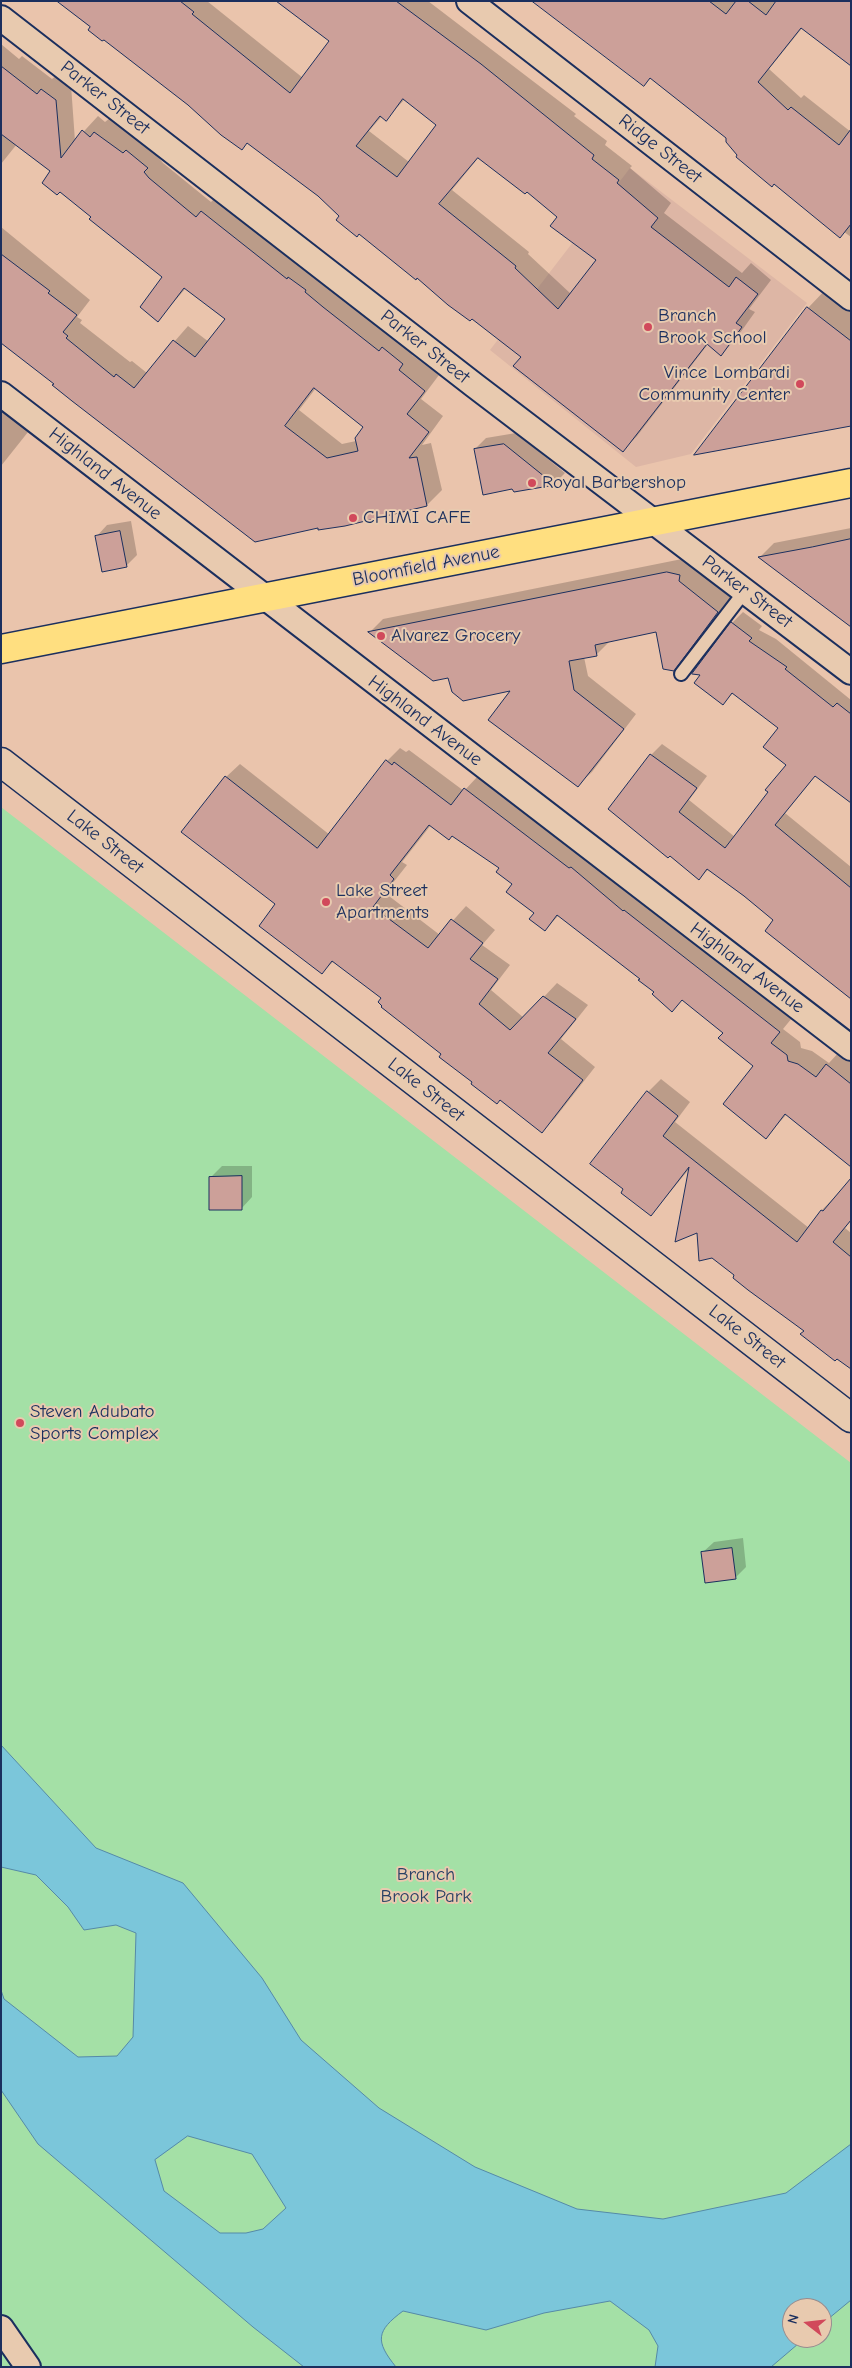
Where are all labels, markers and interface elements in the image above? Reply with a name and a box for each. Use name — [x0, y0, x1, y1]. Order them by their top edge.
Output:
street label: Parker Street — [56, 56, 154, 140]
street label: Ridge Street — [614, 109, 706, 189]
street label: Parker Street — [376, 305, 474, 389]
place label: Branch Brook School — [658, 305, 767, 349]
marker: Branch Brook School — [642, 321, 654, 333]
place label: Vince Lombardi Community Center — [638, 362, 790, 406]
marker: Vince Lombardi Community Center — [794, 378, 806, 390]
street label: Highland Avenue — [44, 423, 166, 525]
place label: Royal Barbershop — [542, 472, 686, 494]
marker: Royal Barbershop — [526, 477, 538, 489]
place label: CHIMI CAFE — [363, 507, 471, 529]
marker: CHIMI CAFE — [347, 512, 359, 524]
street label: Bloomfield Avenue — [351, 541, 501, 591]
street label: Parker Street — [697, 551, 797, 633]
place label: Alvarez Grocery — [391, 625, 520, 647]
marker: Alvarez Grocery — [375, 630, 387, 642]
street label: Highland Avenue — [363, 671, 487, 771]
street label: Lake Street — [62, 805, 148, 879]
place label: Lake Street Apartments — [336, 880, 429, 924]
marker: Lake Street Apartments — [320, 896, 332, 908]
street label: Highland Avenue — [685, 918, 809, 1018]
street label: Lake Street — [383, 1053, 469, 1127]
street label: Lake Street — [704, 1300, 790, 1374]
place label: Steven Adubato Sports Complex — [30, 1401, 158, 1445]
marker: Steven Adubato Sports Complex — [14, 1417, 26, 1429]
park label: Branch Brook Park — [380, 1864, 472, 1908]
north arrow — [782, 2298, 832, 2348]
text: N — [784, 2312, 802, 2326]

